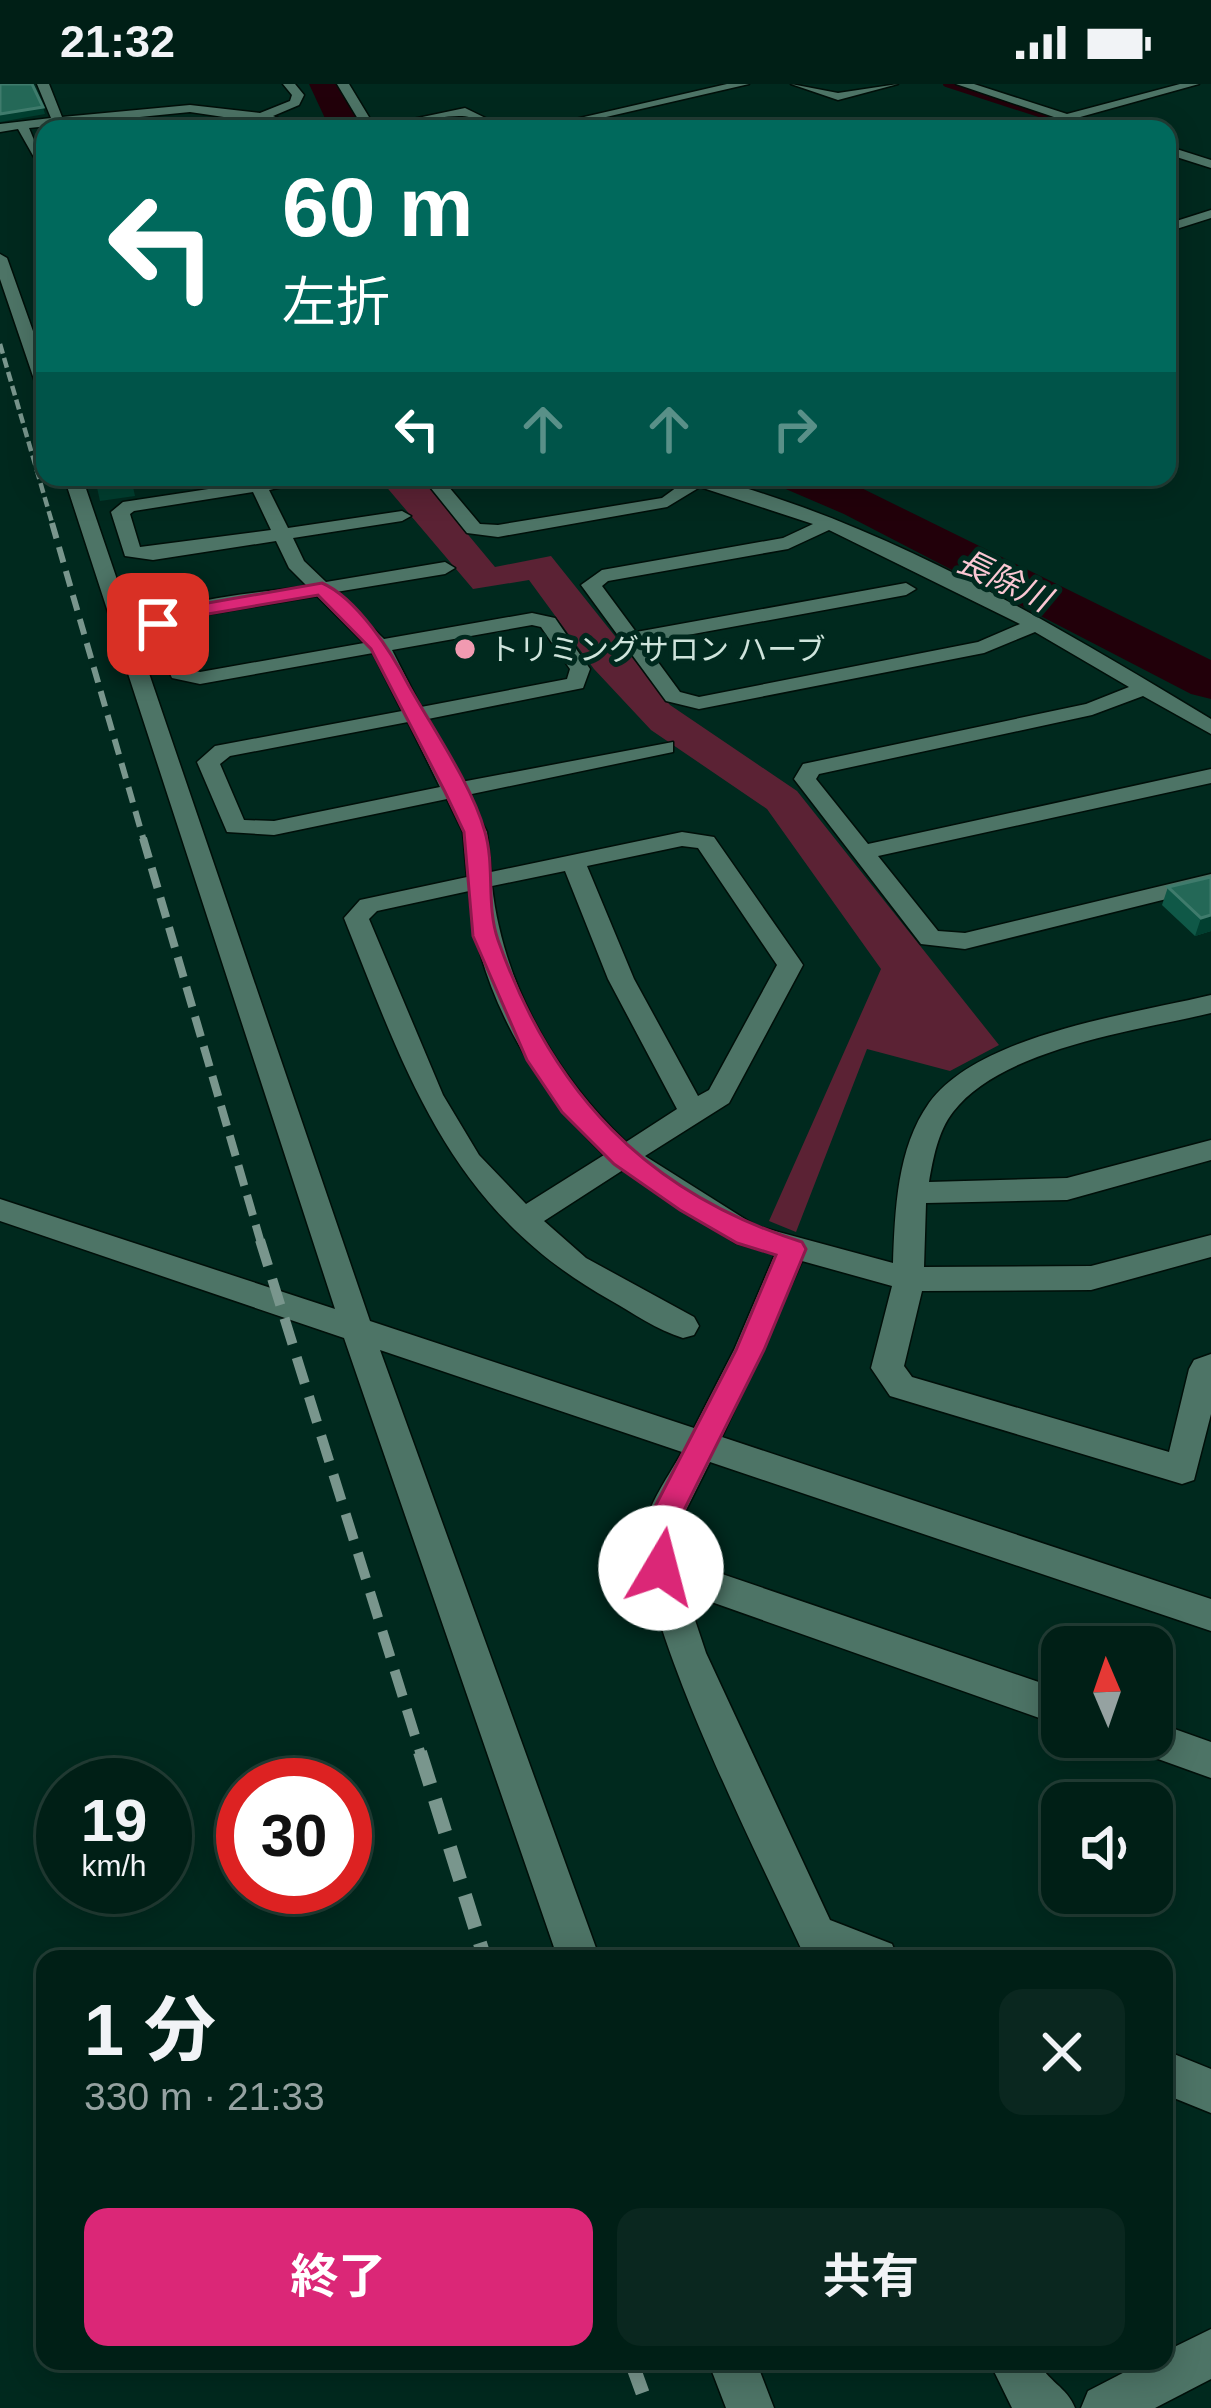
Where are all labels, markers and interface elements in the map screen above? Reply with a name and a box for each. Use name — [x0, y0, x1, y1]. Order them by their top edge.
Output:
text: 21:32 — [60, 16, 175, 67]
text: 60 m — [282, 160, 473, 254]
icon: left — [84, 168, 240, 324]
text: 左折 — [282, 272, 390, 332]
icon: left — [384, 396, 450, 462]
icon: ahead — [510, 396, 576, 462]
icon: ahead — [636, 396, 702, 462]
icon: right — [762, 396, 828, 462]
water label: 長除川 — [951, 542, 1059, 620]
pin — [107, 573, 209, 675]
icon: arrive — [125, 591, 191, 657]
place label: トリミングサロン ハーブ — [489, 633, 826, 666]
marker: トリミングサロン ハーブ — [452, 636, 478, 662]
position arrow — [598, 1505, 724, 1631]
north arrow — [1041, 1626, 1173, 1758]
map controls — [1041, 1626, 1173, 1914]
speed limit sign: 30 — [216, 1758, 372, 1914]
button: sound — [1041, 1782, 1173, 1914]
text: 19 — [81, 1787, 147, 1854]
text: km/h — [81, 1849, 147, 1882]
button: close — [999, 1989, 1125, 2115]
text: 1 分 — [84, 1990, 216, 2070]
text: 330 m · 21:33 — [84, 2075, 325, 2118]
button: 終了 — [84, 2208, 593, 2346]
button: 共有 — [617, 2208, 1125, 2346]

